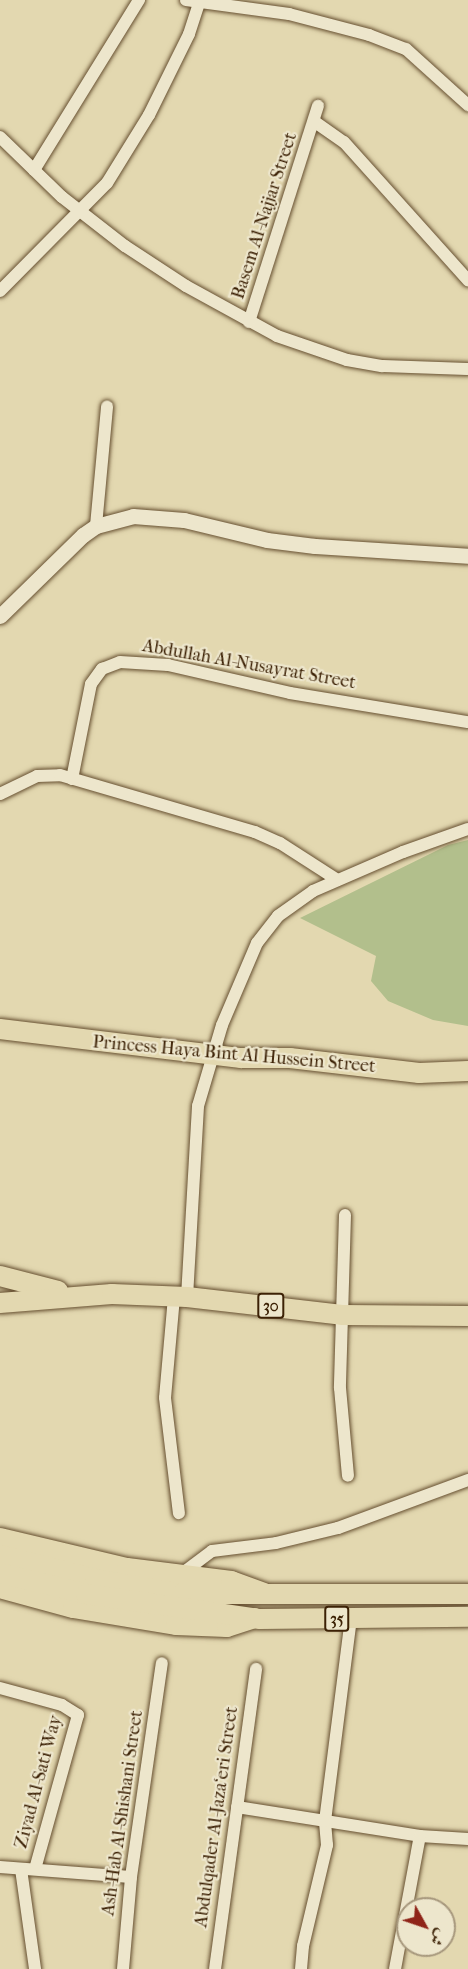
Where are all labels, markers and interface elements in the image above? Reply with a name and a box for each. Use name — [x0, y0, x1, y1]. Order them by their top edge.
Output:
street label: Basem Al-Najjar Street — [228, 130, 302, 302]
street label: Abdullah Al-Nusayrat Street — [141, 636, 357, 694]
street label: Princess Haya Bint Al Hussein Street — [92, 1032, 376, 1078]
road number: 30 — [256, 1293, 286, 1319]
road number: 35 — [324, 1606, 350, 1632]
street label: Abdulqader Al-Jaza‘eri Street — [191, 1705, 243, 1929]
street label: Ash-Hab Al-Shishani Street — [98, 1709, 148, 1917]
street label: Ziyad Al-Sati Way — [11, 1713, 67, 1851]
north arrow — [396, 1897, 456, 1957]
text: ش — [426, 1925, 451, 1950]

